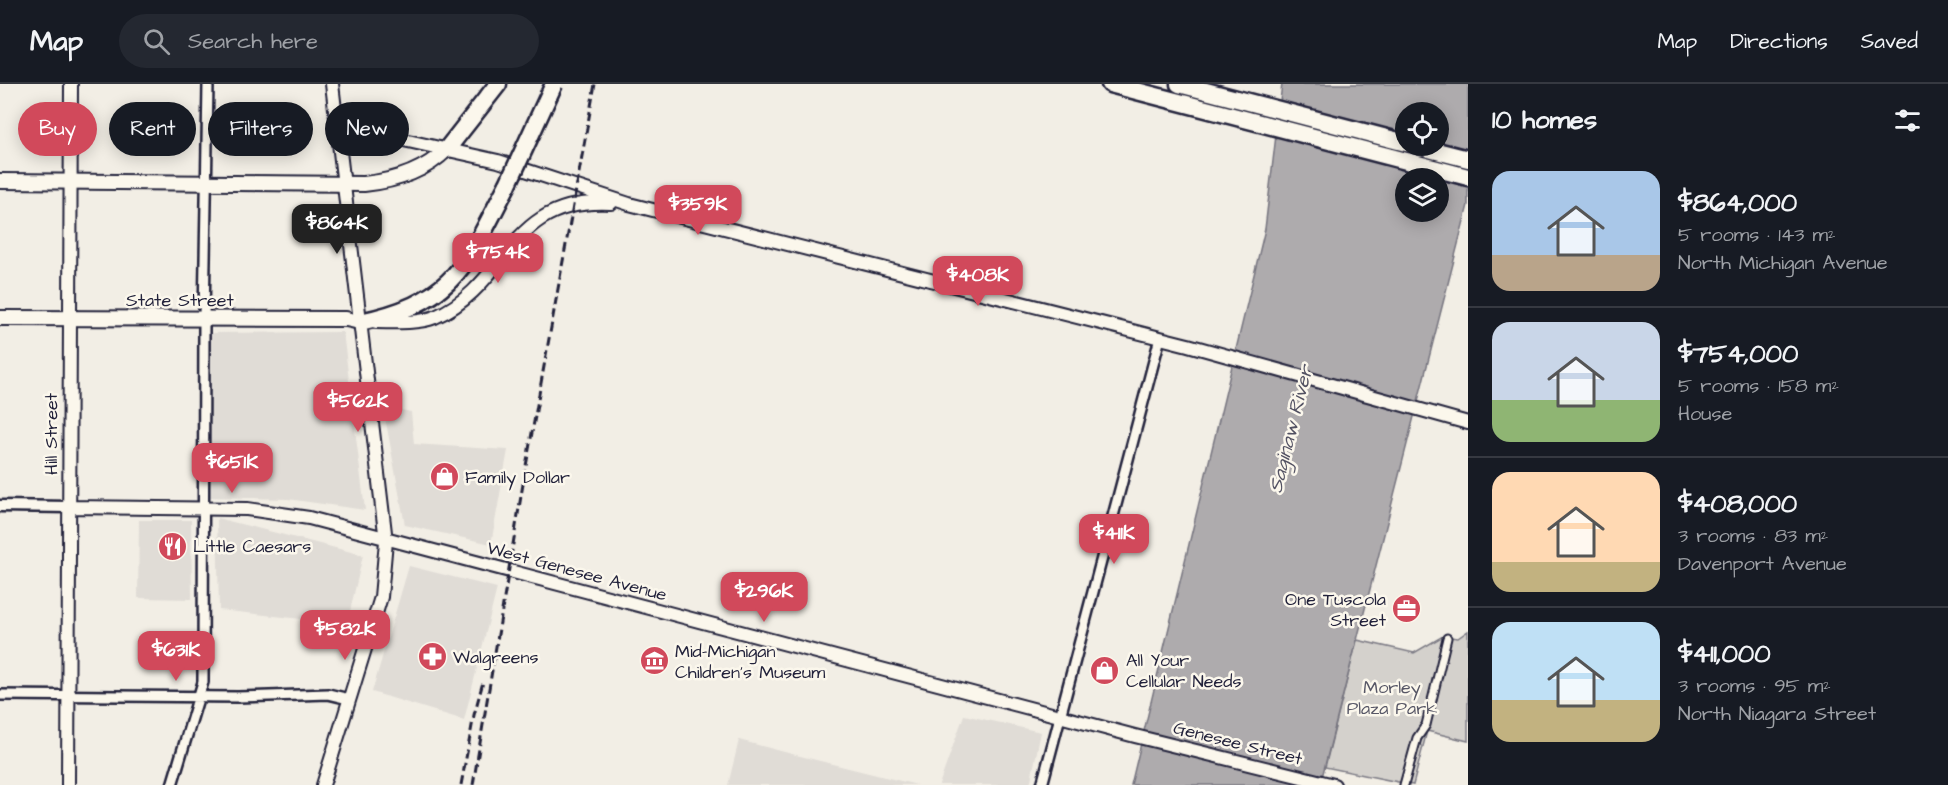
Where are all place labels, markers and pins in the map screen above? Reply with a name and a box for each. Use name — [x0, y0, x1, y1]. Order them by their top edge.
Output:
pin: $359K — [656, 185, 740, 236]
pin: $864K — [295, 204, 379, 255]
pin: $754K — [456, 233, 540, 284]
pin: $408K — [936, 256, 1020, 307]
pin: $562K — [316, 382, 400, 433]
pin: $651K — [190, 443, 274, 494]
shop icon: Family Dollar — [428, 461, 460, 493]
place label: Family Dollar — [465, 465, 570, 491]
pin: $411K — [1072, 514, 1156, 565]
restaurant icon: Little Caesars — [156, 530, 188, 562]
place label: Little Caesars — [193, 534, 311, 559]
pin: $296K — [722, 572, 806, 623]
place label: One Tuscola Street — [1285, 587, 1387, 633]
office icon: One Tuscola Street — [1391, 593, 1423, 625]
pin: $582K — [303, 610, 387, 661]
pin: $631K — [134, 631, 218, 682]
place label: Mid-Michigan Children's Museum — [675, 639, 825, 685]
pharmacy icon: Walgreens — [416, 641, 448, 673]
place label: Walgreens — [453, 645, 539, 671]
museum icon: Mid-Michigan Children's Museum — [638, 645, 670, 677]
place label: All Your Cellular Needs — [1126, 648, 1241, 694]
shop icon: All Your Cellular Needs — [1089, 654, 1121, 686]

